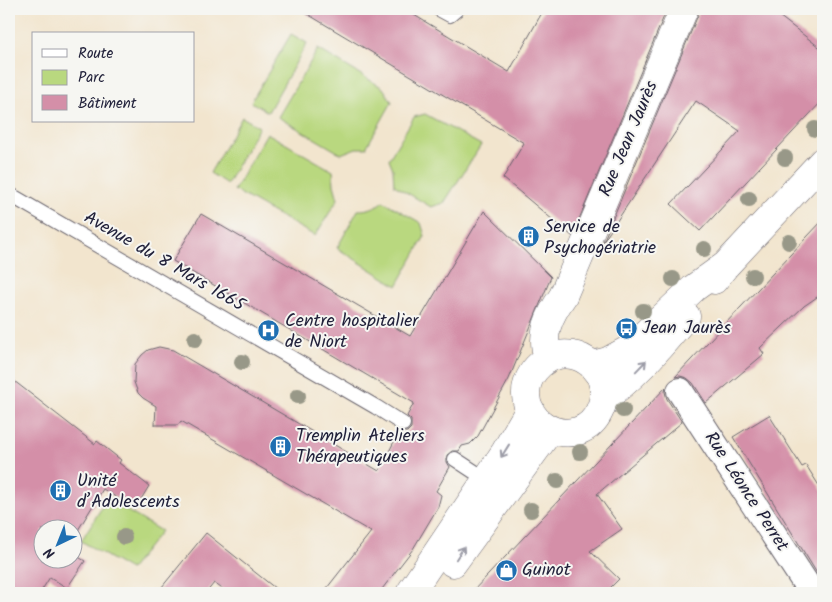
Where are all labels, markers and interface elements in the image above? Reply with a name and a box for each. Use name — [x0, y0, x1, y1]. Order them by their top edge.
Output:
legend — [32, 32, 195, 122]
text: Route — [78, 42, 114, 66]
text: Parc — [78, 66, 105, 90]
street label: Rue Jean Jaurès — [592, 76, 667, 201]
text: Bâtiment — [78, 92, 137, 116]
street label: Avenue du 8 Mars 1665 — [78, 204, 251, 321]
place label: Service de Psychogériatrie — [544, 213, 656, 263]
building icon: Service de Psychogériatrie — [516, 225, 540, 249]
place label: Centre hospitalier de Niort — [285, 307, 419, 357]
place label: Jean Jaurès — [642, 314, 731, 343]
bus stop icon: Jean Jaurès — [614, 316, 638, 340]
hospital icon: Centre hospitalier de Niort — [257, 319, 281, 343]
one-way arrow — [635, 360, 647, 372]
place label: Tremplin Ateliers Thérapeutiques — [296, 422, 425, 472]
street label: Rue Léonce Perret — [696, 426, 796, 559]
building icon: Tremplin Ateliers Thérapeutiques — [268, 434, 292, 458]
one-way arrow — [500, 444, 510, 458]
place label: Unité d’Adolescents — [77, 467, 180, 517]
building icon: Unité d’Adolescents — [49, 479, 73, 503]
north arrow — [32, 520, 82, 570]
text: N — [39, 542, 61, 564]
one-way arrow — [455, 546, 465, 560]
place label: Guinot — [522, 556, 572, 585]
shop icon: Guinot — [494, 558, 518, 582]

